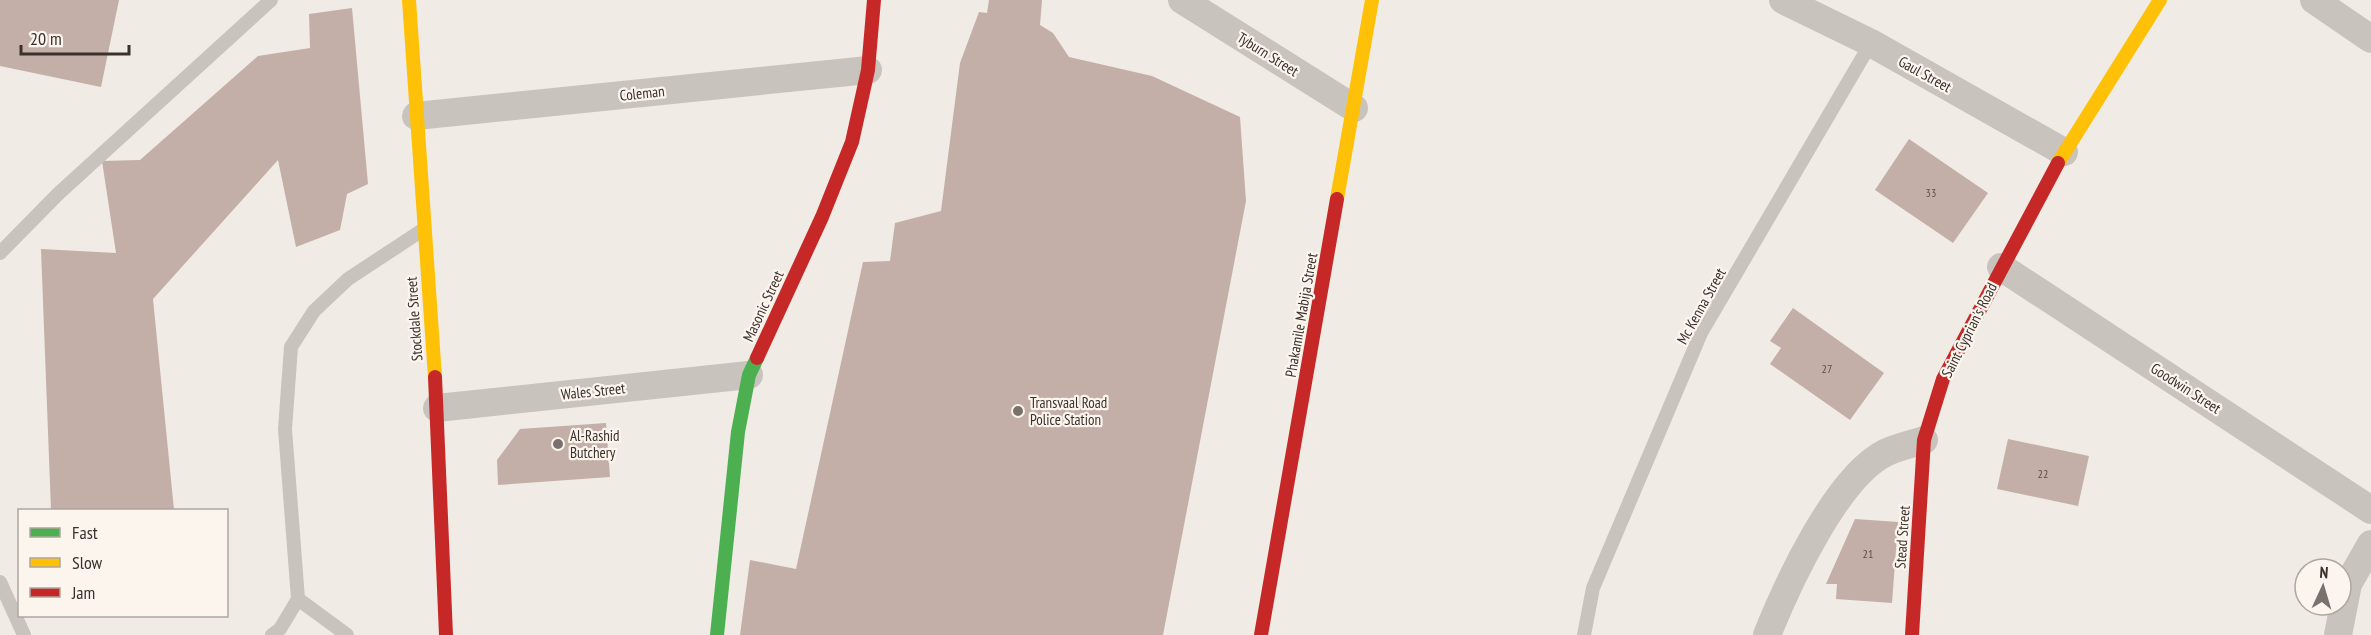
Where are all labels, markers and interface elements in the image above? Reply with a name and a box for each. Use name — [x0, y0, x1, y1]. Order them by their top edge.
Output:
scale bar — [21, 18, 129, 56]
text: 20 m — [30, 27, 62, 50]
street label: Tyburn Street — [1234, 28, 1302, 80]
street label: Gaul Street — [1895, 52, 1955, 96]
street label: Coleman — [619, 81, 665, 105]
house number: 33 — [1926, 185, 1936, 200]
street label: Phakamile Mabija Street — [1281, 251, 1321, 379]
street label: Mc Kenna Street — [1672, 265, 1730, 347]
street label: Masonic Street — [738, 267, 788, 345]
street label: Stockdale Street — [402, 276, 426, 362]
street label: Saint Cyprian's Road — [1937, 279, 2001, 381]
street label: Goodwin Street — [2147, 358, 2225, 418]
house number: 27 — [1822, 361, 1832, 376]
street label: Wales Street — [560, 378, 626, 404]
place label: Transvaal Road Police Station — [1030, 393, 1107, 429]
marker: Transvaal Road Police Station — [1011, 404, 1025, 418]
place label: Al-Rashid Butchery — [570, 426, 620, 462]
marker: Al-Rashid Butchery — [551, 437, 565, 451]
house number: 22 — [2038, 466, 2048, 481]
street label: Stead Street — [1890, 505, 1914, 569]
legend — [18, 509, 228, 617]
text: Fast — [72, 521, 98, 544]
house number: 21 — [1863, 546, 1873, 561]
text: Slow — [72, 551, 103, 574]
north arrow — [2293, 557, 2353, 617]
text: N — [2319, 562, 2329, 582]
text: Jam — [71, 581, 95, 604]

